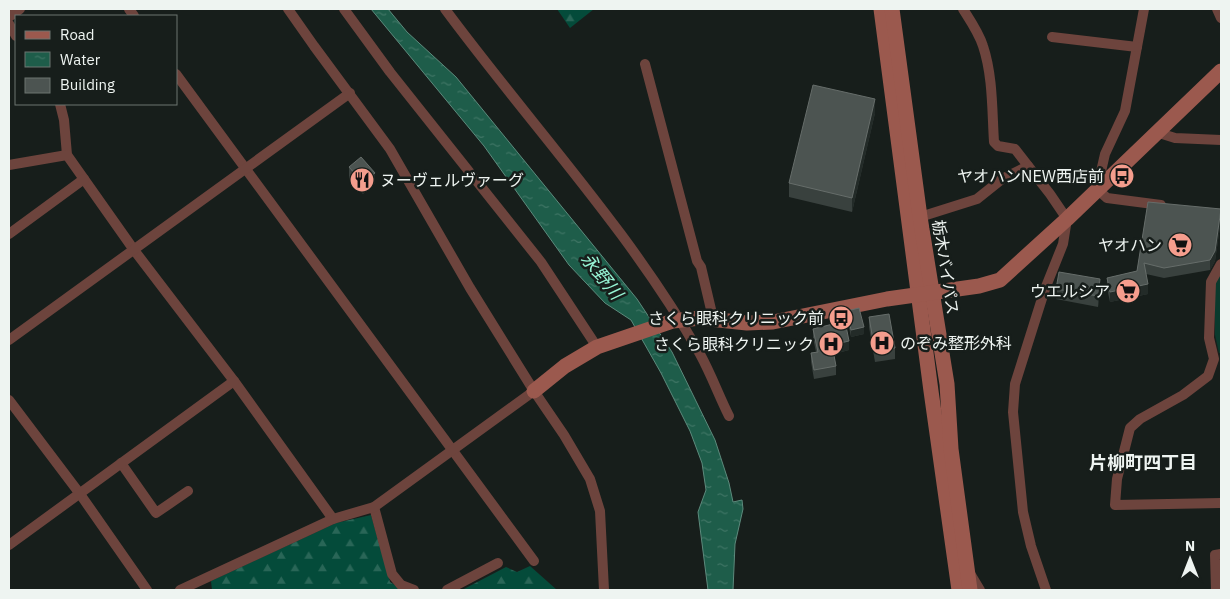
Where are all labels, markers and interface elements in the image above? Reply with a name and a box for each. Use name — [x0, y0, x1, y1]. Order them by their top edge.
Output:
legend — [15, 15, 178, 105]
text: Road — [60, 25, 95, 44]
text: Water — [60, 50, 101, 69]
text: Building — [60, 75, 115, 94]
bus stop icon: ヤオハンNEW西店前 — [1109, 163, 1135, 189]
place label: ヤオハンNEW西店前 — [957, 166, 1104, 186]
restaurant icon: ヌーヴェルヴァーグ — [349, 167, 375, 193]
place label: ヌーヴェルヴァーグ — [380, 170, 524, 190]
street label: 栃木バイパス — [929, 218, 963, 316]
supermarket icon: ヤオハン — [1167, 232, 1193, 258]
place label: ヤオハン — [1098, 235, 1162, 255]
water label: 永野川 — [576, 248, 629, 306]
supermarket icon: ウエルシア — [1115, 278, 1141, 304]
place label: ウエルシア — [1030, 281, 1110, 301]
bus stop icon: さくら眼科クリニック前 — [828, 305, 854, 331]
place label: さくら眼科クリニック前 — [648, 308, 824, 328]
hospital icon: のぞみ整形外科 — [869, 330, 895, 356]
hospital icon: さくら眼科クリニック — [818, 331, 844, 357]
place label: のぞみ整形外科 — [900, 333, 1012, 353]
place label: さくら眼科クリニック — [654, 334, 814, 354]
district label: 片柳町四丁目 — [1089, 451, 1197, 474]
north arrow — [1165, 534, 1215, 584]
text: N — [1185, 537, 1195, 555]

